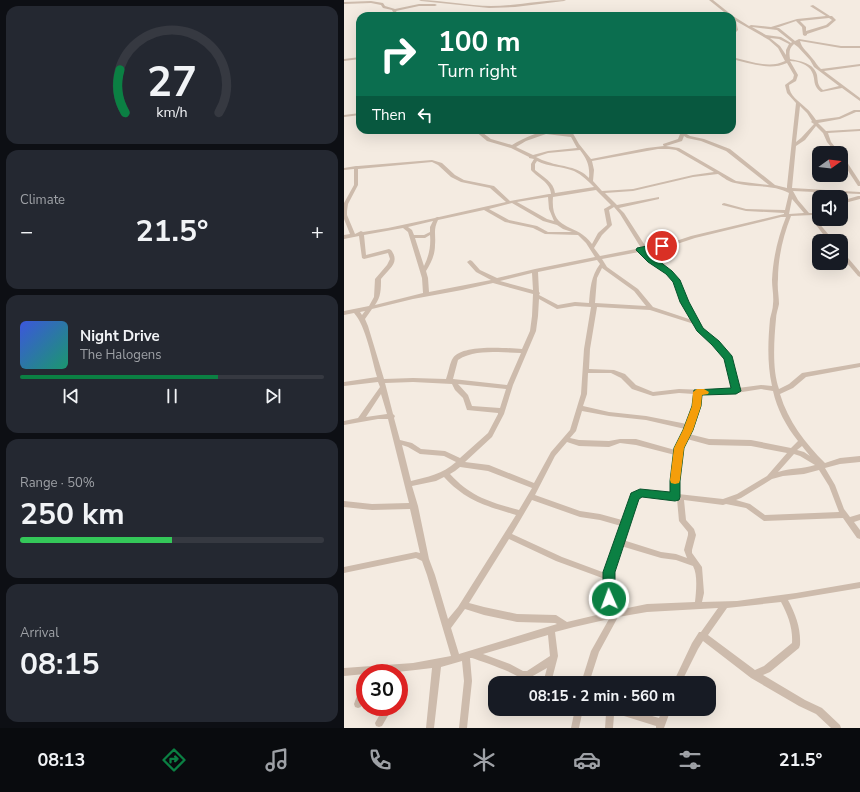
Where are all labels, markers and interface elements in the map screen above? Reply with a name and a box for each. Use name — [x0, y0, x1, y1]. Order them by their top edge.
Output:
text: 100 m — [438, 23, 521, 61]
icon: right — [372, 28, 424, 80]
text: 27 — [147, 54, 197, 111]
text: Turn right — [438, 59, 517, 83]
text: km/h — [156, 103, 188, 122]
icon: left — [414, 104, 436, 126]
text: Then — [372, 105, 406, 125]
north arrow — [812, 146, 848, 182]
map controls — [812, 146, 848, 270]
button: sound — [812, 190, 848, 226]
text: Climate — [20, 191, 65, 209]
text: 21.5° — [136, 211, 208, 252]
text: − — [20, 217, 33, 247]
text: + — [311, 217, 324, 247]
pin — [645, 229, 679, 263]
button: layers — [812, 234, 848, 270]
icon: arrive — [651, 235, 673, 257]
text: Night Drive — [80, 326, 160, 346]
text: The Halogens — [80, 346, 161, 364]
icon: previous — [60, 385, 82, 407]
icon: pause — [161, 385, 183, 407]
icon: next — [262, 385, 284, 407]
text: Range · 50% — [20, 474, 95, 492]
text: 250 km — [20, 494, 125, 535]
position arrow — [588, 578, 630, 620]
text: Arrival — [20, 624, 59, 642]
text: 08:15 — [20, 644, 99, 685]
speed limit sign: 30 — [356, 664, 408, 716]
text: 08:15 · 2 min · 560 m — [529, 686, 675, 706]
icon: directions — [160, 746, 188, 774]
icon: music — [263, 746, 291, 774]
icon: phone — [366, 746, 394, 774]
icon: climate — [470, 746, 498, 774]
icon: car — [573, 746, 601, 774]
icon: filters — [676, 746, 704, 774]
text: 08:13 — [38, 748, 85, 772]
text: 21.5° — [779, 748, 822, 772]

